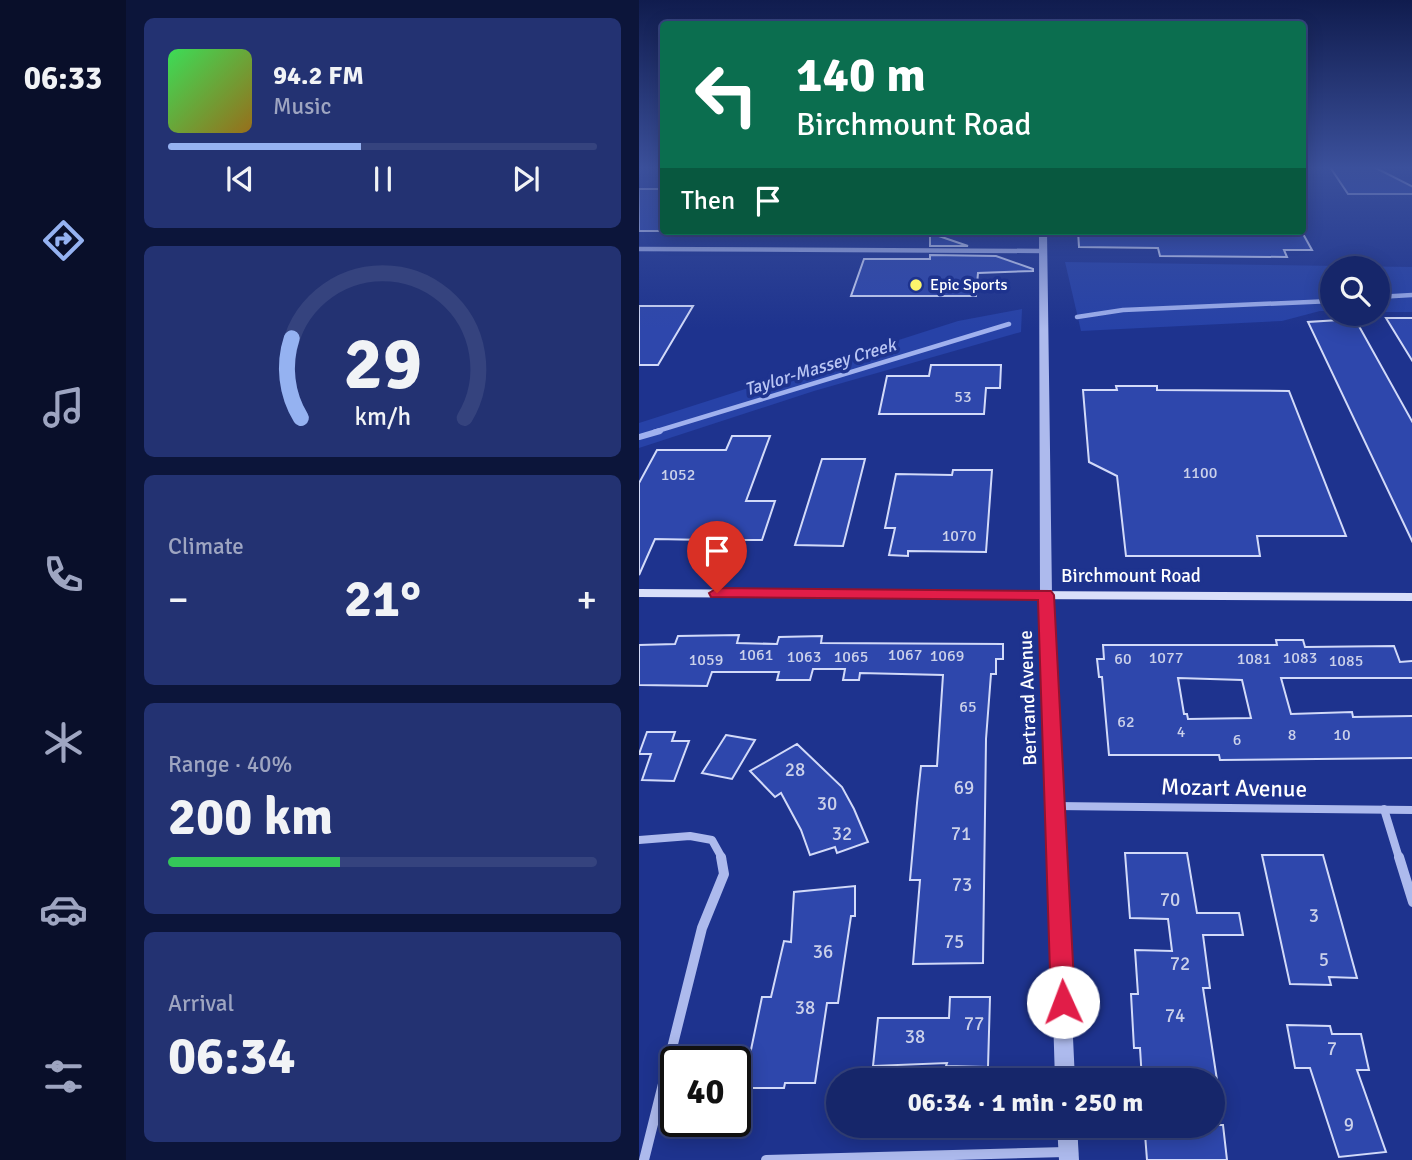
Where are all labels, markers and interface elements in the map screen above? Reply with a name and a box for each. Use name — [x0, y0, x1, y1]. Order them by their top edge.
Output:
text: 140 m — [796, 45, 926, 105]
icon: left — [681, 49, 772, 140]
text: 06:33 — [24, 59, 102, 98]
text: 94.2 FM — [273, 60, 364, 92]
text: Music — [273, 92, 331, 121]
text: Birchmount Road — [796, 105, 1032, 144]
icon: previous — [221, 160, 259, 198]
icon: pause — [364, 160, 402, 198]
icon: next — [507, 160, 545, 198]
icon: arrive — [749, 182, 787, 220]
text: Then — [681, 185, 735, 217]
icon: directions — [39, 216, 88, 265]
map controls — [1320, 256, 1390, 326]
button: search — [1320, 256, 1390, 326]
place label: Epic Sports — [930, 275, 1007, 295]
marker: Epic Sports — [908, 277, 924, 293]
text: 29 — [343, 320, 422, 409]
water label: Taylor-Massey Creek — [742, 333, 900, 400]
icon: music — [39, 383, 88, 432]
house number: 53 — [954, 387, 972, 407]
text: km/h — [354, 400, 411, 431]
house number: 1100 — [1183, 463, 1217, 483]
house number: 1052 — [661, 465, 695, 485]
pin — [687, 521, 747, 593]
house number: 1070 — [942, 526, 976, 546]
text: Climate — [168, 532, 244, 561]
icon: arrive — [698, 532, 736, 570]
icon: phone — [39, 550, 88, 599]
street label: Birchmount Road — [1061, 564, 1201, 588]
text: 21° — [344, 567, 421, 631]
text: − — [168, 576, 189, 623]
text: + — [576, 576, 597, 623]
street label: Bertrand Avenue — [1014, 630, 1042, 766]
house number: 1061 — [739, 645, 773, 665]
house number: 1067 — [888, 645, 922, 665]
house number: 1069 — [930, 646, 964, 666]
house number: 1063 — [787, 647, 821, 667]
house number: 1065 — [834, 647, 868, 667]
house number: 1077 — [1149, 648, 1183, 668]
house number: 1083 — [1283, 648, 1317, 668]
house number: 60 — [1114, 649, 1132, 669]
house number: 1081 — [1237, 649, 1271, 669]
house number: 1059 — [689, 650, 723, 670]
house number: 1085 — [1329, 651, 1363, 671]
house number: 65 — [959, 697, 977, 717]
house number: 62 — [1117, 712, 1135, 732]
icon: climate — [39, 718, 88, 767]
house number: 4 — [1177, 722, 1186, 742]
house number: 8 — [1288, 725, 1296, 745]
house number: 10 — [1333, 725, 1351, 745]
house number: 6 — [1233, 730, 1241, 750]
text: Range · 40% — [168, 750, 292, 779]
house number: 28 — [785, 758, 805, 782]
street label: Mozart Avenue — [1161, 772, 1307, 804]
house number: 69 — [954, 776, 974, 800]
text: 200 km — [168, 785, 333, 849]
house number: 30 — [817, 792, 837, 816]
house number: 32 — [832, 822, 852, 846]
house number: 71 — [951, 822, 971, 846]
house number: 73 — [952, 873, 972, 897]
icon: car — [39, 885, 88, 934]
house number: 70 — [1160, 888, 1180, 912]
house number: 3 — [1309, 904, 1319, 928]
house number: 75 — [944, 930, 964, 954]
house number: 36 — [813, 940, 833, 964]
house number: 5 — [1319, 948, 1329, 972]
house number: 72 — [1170, 952, 1190, 976]
position arrow — [1026, 965, 1100, 1039]
text: Arrival — [168, 989, 234, 1018]
house number: 38 — [795, 996, 815, 1020]
house number: 74 — [1165, 1004, 1185, 1028]
house number: 77 — [964, 1012, 984, 1036]
text: 06:34 — [168, 1024, 296, 1088]
house number: 38 — [905, 1025, 925, 1049]
house number: 7 — [1327, 1037, 1337, 1061]
speed limit sign: 40 — [660, 1046, 751, 1137]
icon: filters — [39, 1052, 88, 1101]
text: 06:34 · 1 min · 250 m — [908, 1087, 1143, 1119]
house number: 9 — [1344, 1113, 1354, 1137]

